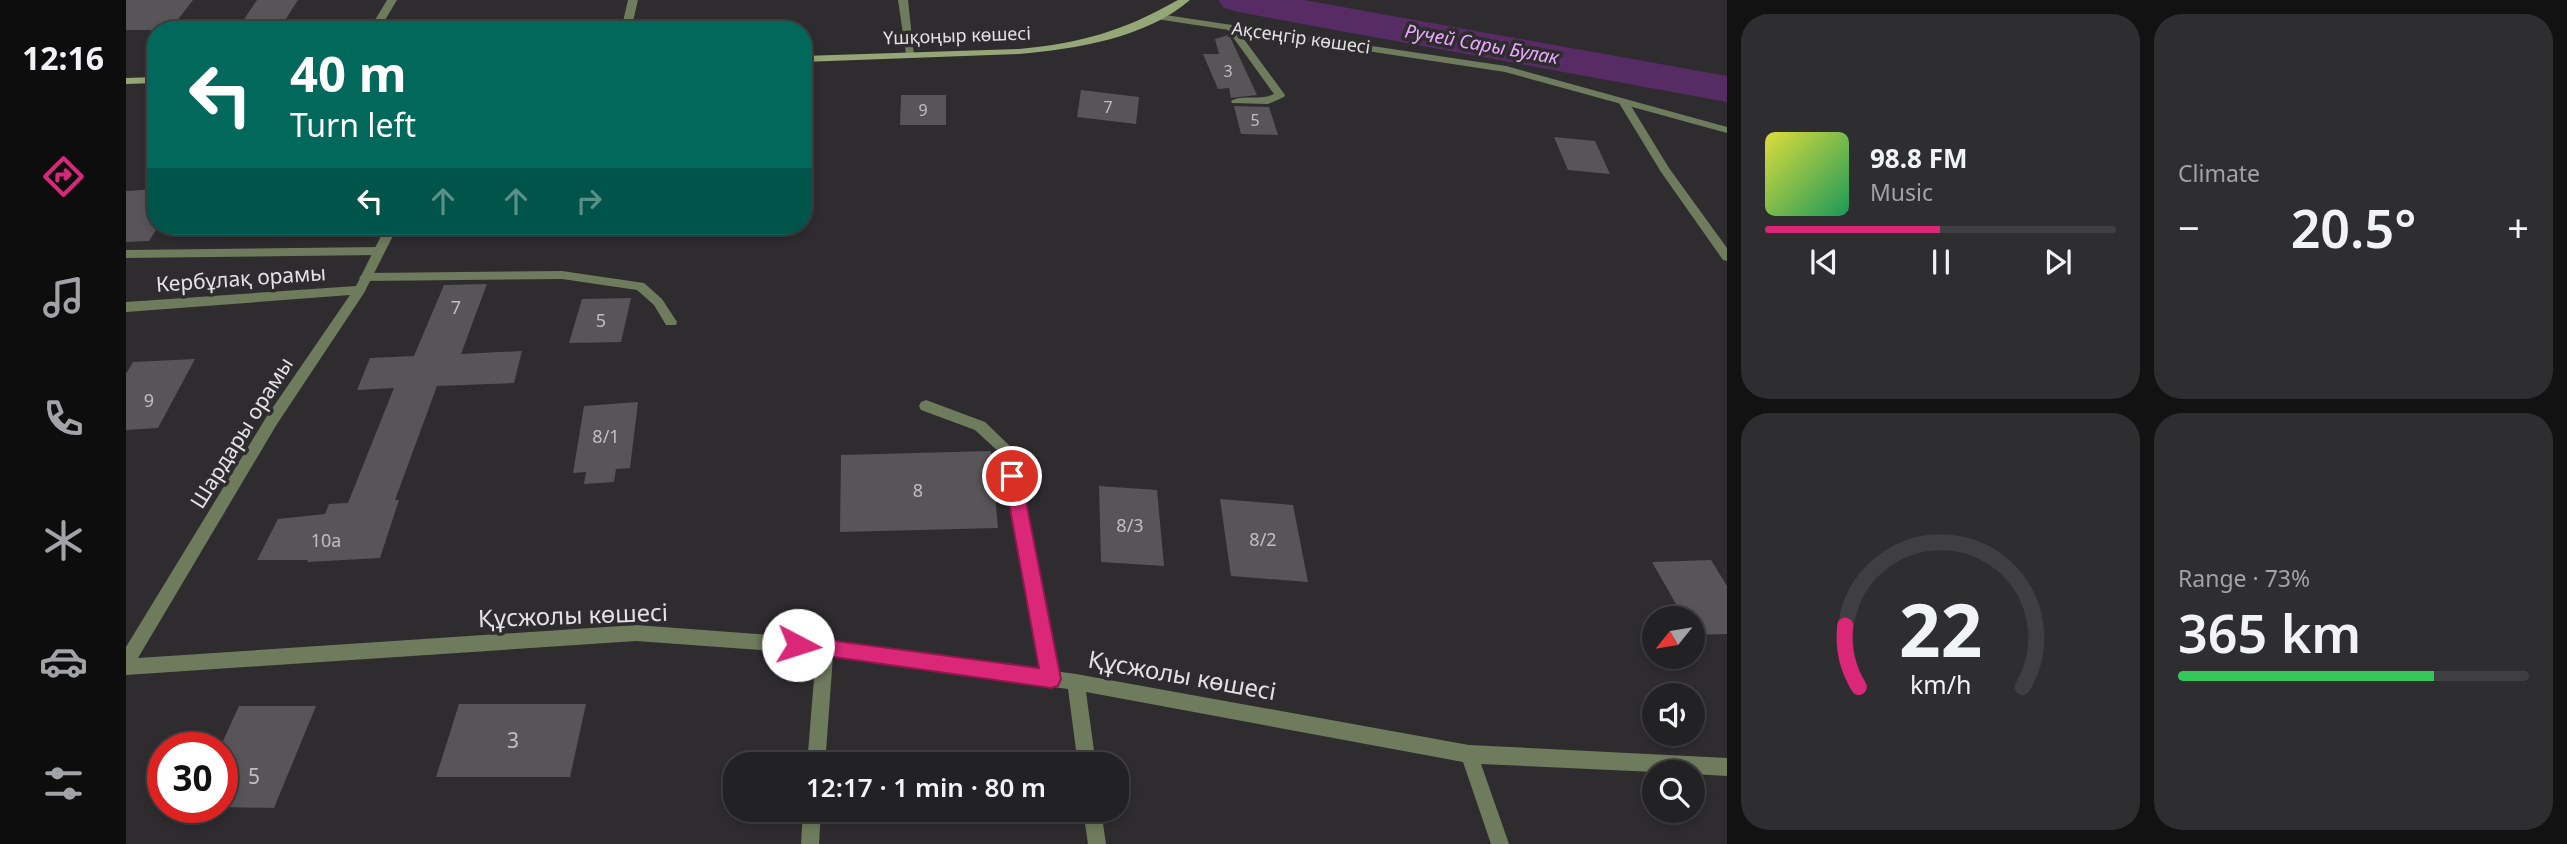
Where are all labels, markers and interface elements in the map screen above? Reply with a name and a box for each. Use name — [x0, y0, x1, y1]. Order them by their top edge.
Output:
street label: Ақсеңгір көшесі — [1230, 15, 1372, 59]
water label: Ручей Сары Булак — [1403, 18, 1562, 71]
street label: Үшқоңыр көшесі — [883, 20, 1031, 50]
text: 12:16 — [22, 36, 104, 79]
text: 40 m — [290, 40, 407, 106]
icon: left — [175, 49, 266, 140]
house number: 3 — [1223, 60, 1233, 82]
house number: 7 — [1103, 96, 1113, 118]
house number: 9 — [918, 99, 928, 121]
text: Turn left — [290, 103, 416, 146]
house number: 5 — [1250, 109, 1260, 131]
text: 98.8 FM — [1870, 140, 1967, 176]
icon: directions — [39, 152, 88, 201]
text: Climate — [2178, 157, 2260, 189]
text: Music — [1870, 176, 1933, 208]
icon: left — [351, 182, 389, 220]
icon: ahead — [424, 182, 462, 220]
icon: ahead — [497, 182, 535, 220]
icon: right — [570, 182, 608, 220]
text: 20.5° — [2291, 192, 2416, 263]
text: − — [2178, 201, 2200, 253]
text: + — [2507, 201, 2529, 253]
icon: previous — [1805, 243, 1843, 281]
icon: pause — [1922, 243, 1960, 281]
icon: next — [2039, 243, 2077, 281]
street label: Кербұлақ орамы — [155, 258, 327, 298]
icon: music — [39, 273, 88, 322]
house number: 7 — [451, 295, 461, 319]
house number: 5 — [596, 308, 606, 332]
street label: Шардары орамы — [183, 351, 299, 513]
house number: 9 — [144, 388, 154, 412]
icon: phone — [39, 394, 88, 443]
house number: 8/1 — [592, 424, 620, 448]
pin — [982, 446, 1042, 506]
icon: arrive — [993, 457, 1031, 495]
house number: 8 — [913, 478, 923, 502]
house number: 8/3 — [1116, 513, 1144, 537]
icon: climate — [39, 516, 88, 565]
house number: 8/2 — [1249, 527, 1277, 551]
house number: 10а — [311, 528, 341, 552]
text: Range · 73% — [2178, 562, 2310, 594]
text: 22 — [1899, 580, 1982, 679]
street label: Құсжолы көшесі — [477, 595, 669, 634]
text: 365 km — [2178, 597, 2361, 668]
north arrow — [1642, 606, 1704, 668]
map controls — [1642, 606, 1705, 823]
position arrow — [761, 608, 835, 682]
icon: car — [39, 637, 88, 686]
street label: Құсжолы көшесі — [1086, 642, 1279, 707]
text: km/h — [1910, 667, 1971, 701]
button: sound — [1642, 683, 1705, 746]
house number: 3 — [507, 726, 519, 754]
speed limit sign: 30 — [147, 732, 238, 823]
icon: filters — [39, 759, 88, 808]
button: search — [1642, 760, 1705, 823]
house number: 5 — [248, 762, 260, 790]
text: 12:17 · 1 min · 80 m — [806, 769, 1046, 805]

